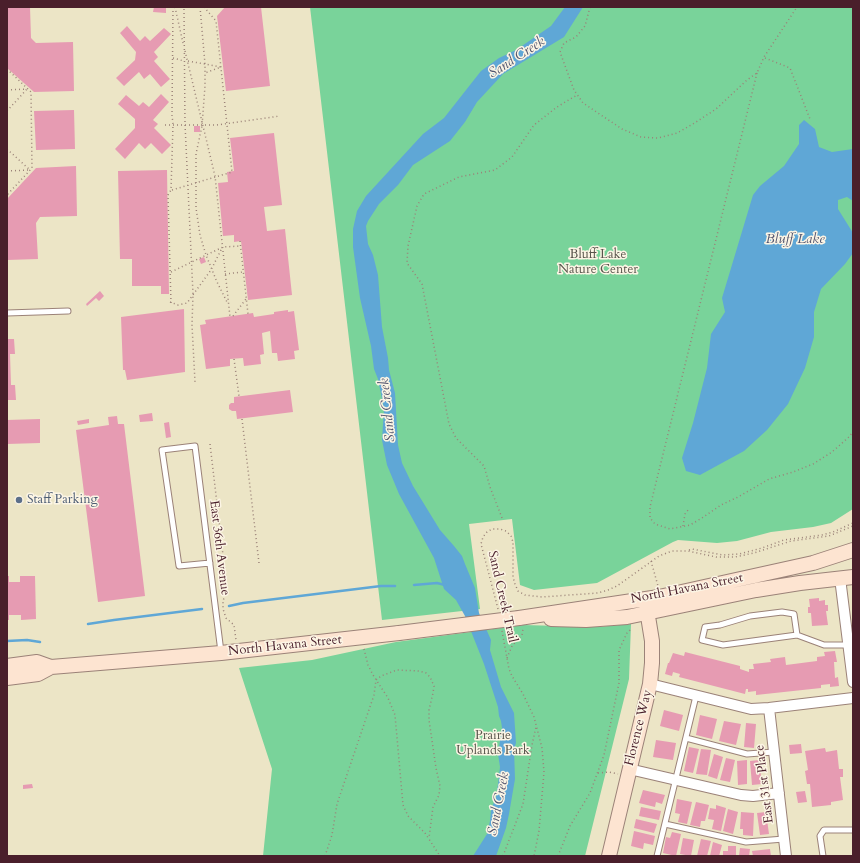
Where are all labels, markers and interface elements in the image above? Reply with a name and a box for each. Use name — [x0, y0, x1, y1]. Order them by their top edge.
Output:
water label: Sand Creek — [486, 34, 548, 82]
water label: Bluff Lake — [765, 232, 825, 248]
park label: Bluff Lake Nature Center — [558, 247, 638, 278]
water label: Sand Creek — [376, 377, 400, 443]
place label: Staff Parking — [27, 492, 98, 508]
marker: Staff Parking — [14, 495, 24, 505]
street label: East 36th Avenue — [205, 500, 233, 596]
street label: Sand Creek Trail — [484, 550, 520, 644]
street label: North Havana Street — [630, 570, 744, 608]
street label: North Havana Street — [227, 632, 343, 660]
street label: Florence Way — [622, 688, 656, 768]
park label: Prairie Uplands Park — [456, 728, 530, 759]
street label: East 31st Place — [752, 744, 778, 824]
water label: Sand Creek — [485, 771, 513, 837]

